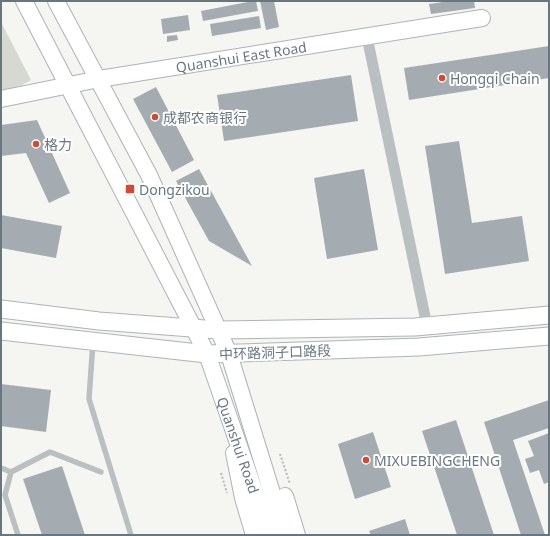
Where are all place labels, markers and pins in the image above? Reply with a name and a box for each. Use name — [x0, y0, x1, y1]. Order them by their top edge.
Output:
place label: Hongqi Chain — [450, 69, 540, 88]
marker: Hongqi Chain — [437, 73, 447, 83]
place label: 成都农商银行 — [163, 108, 247, 127]
marker: 成都农商银行 — [150, 112, 160, 122]
place label: 格力 — [44, 135, 72, 154]
marker: 格力 — [31, 139, 41, 149]
place label: Dongzikou — [139, 180, 210, 199]
marker: Dongzikou — [124, 183, 136, 195]
place label: MIXUEBINGCHENG — [374, 451, 500, 470]
marker: MIXUEBINGCHENG — [361, 455, 371, 465]

